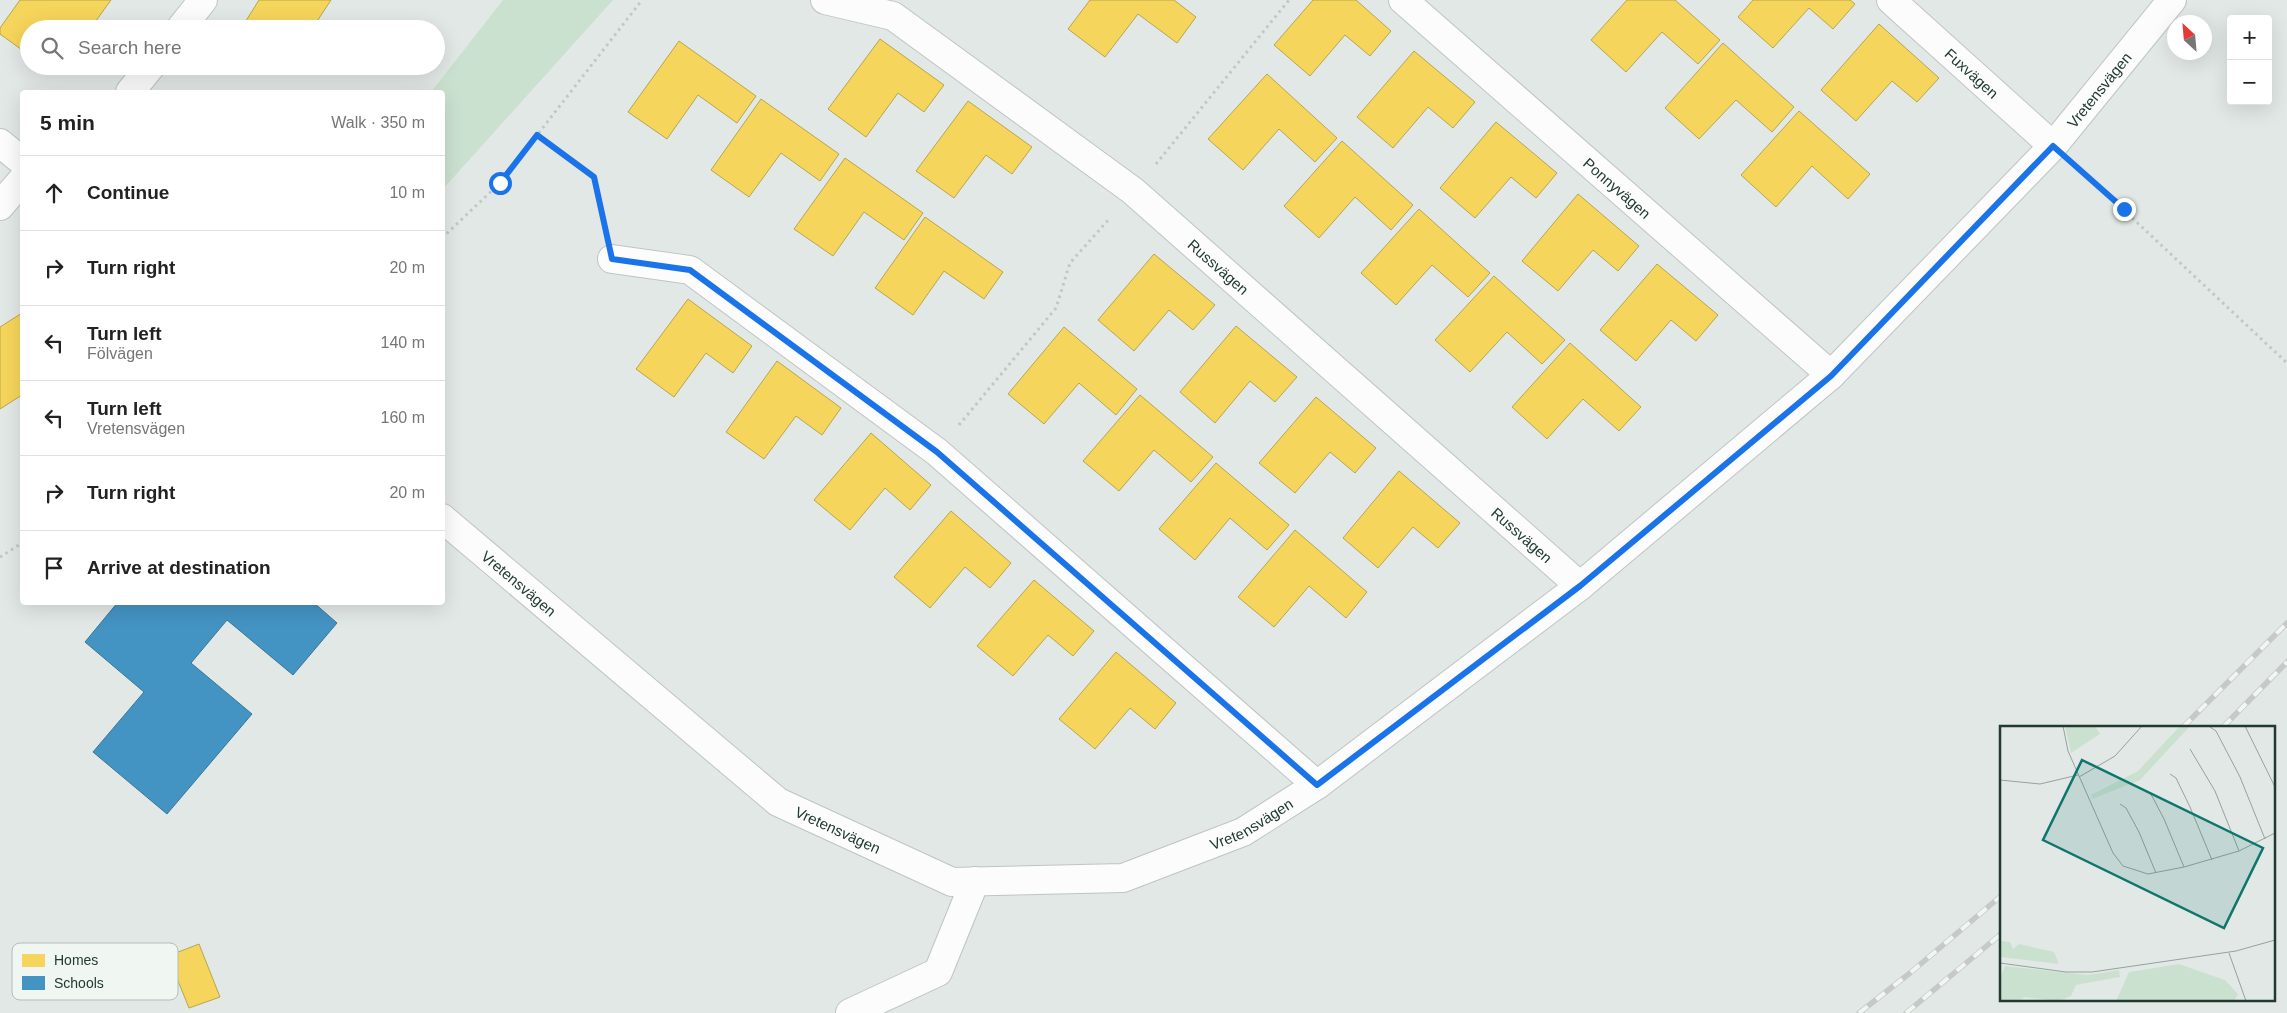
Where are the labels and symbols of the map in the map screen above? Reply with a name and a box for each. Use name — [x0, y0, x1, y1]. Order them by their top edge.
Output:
north arrow — [2167, 15, 2212, 60]
street label: Fuxvägen — [1942, 45, 2002, 101]
street label: Vretensvägen — [2063, 49, 2135, 131]
street label: Ponnyvägen — [1580, 154, 1654, 222]
route start — [489, 172, 512, 195]
route end — [2113, 198, 2136, 221]
street label: Russvägen — [1185, 235, 1252, 298]
street label: Russvägen — [1488, 504, 1556, 566]
street label: Vretensvägen — [479, 547, 560, 619]
inset map — [2000, 726, 2274, 1000]
street label: Vretensvägen — [1207, 794, 1296, 852]
street label: Vretensvägen — [793, 803, 883, 857]
legend — [12, 943, 178, 1000]
text: Homes — [54, 952, 98, 968]
text: Schools — [54, 975, 104, 991]

